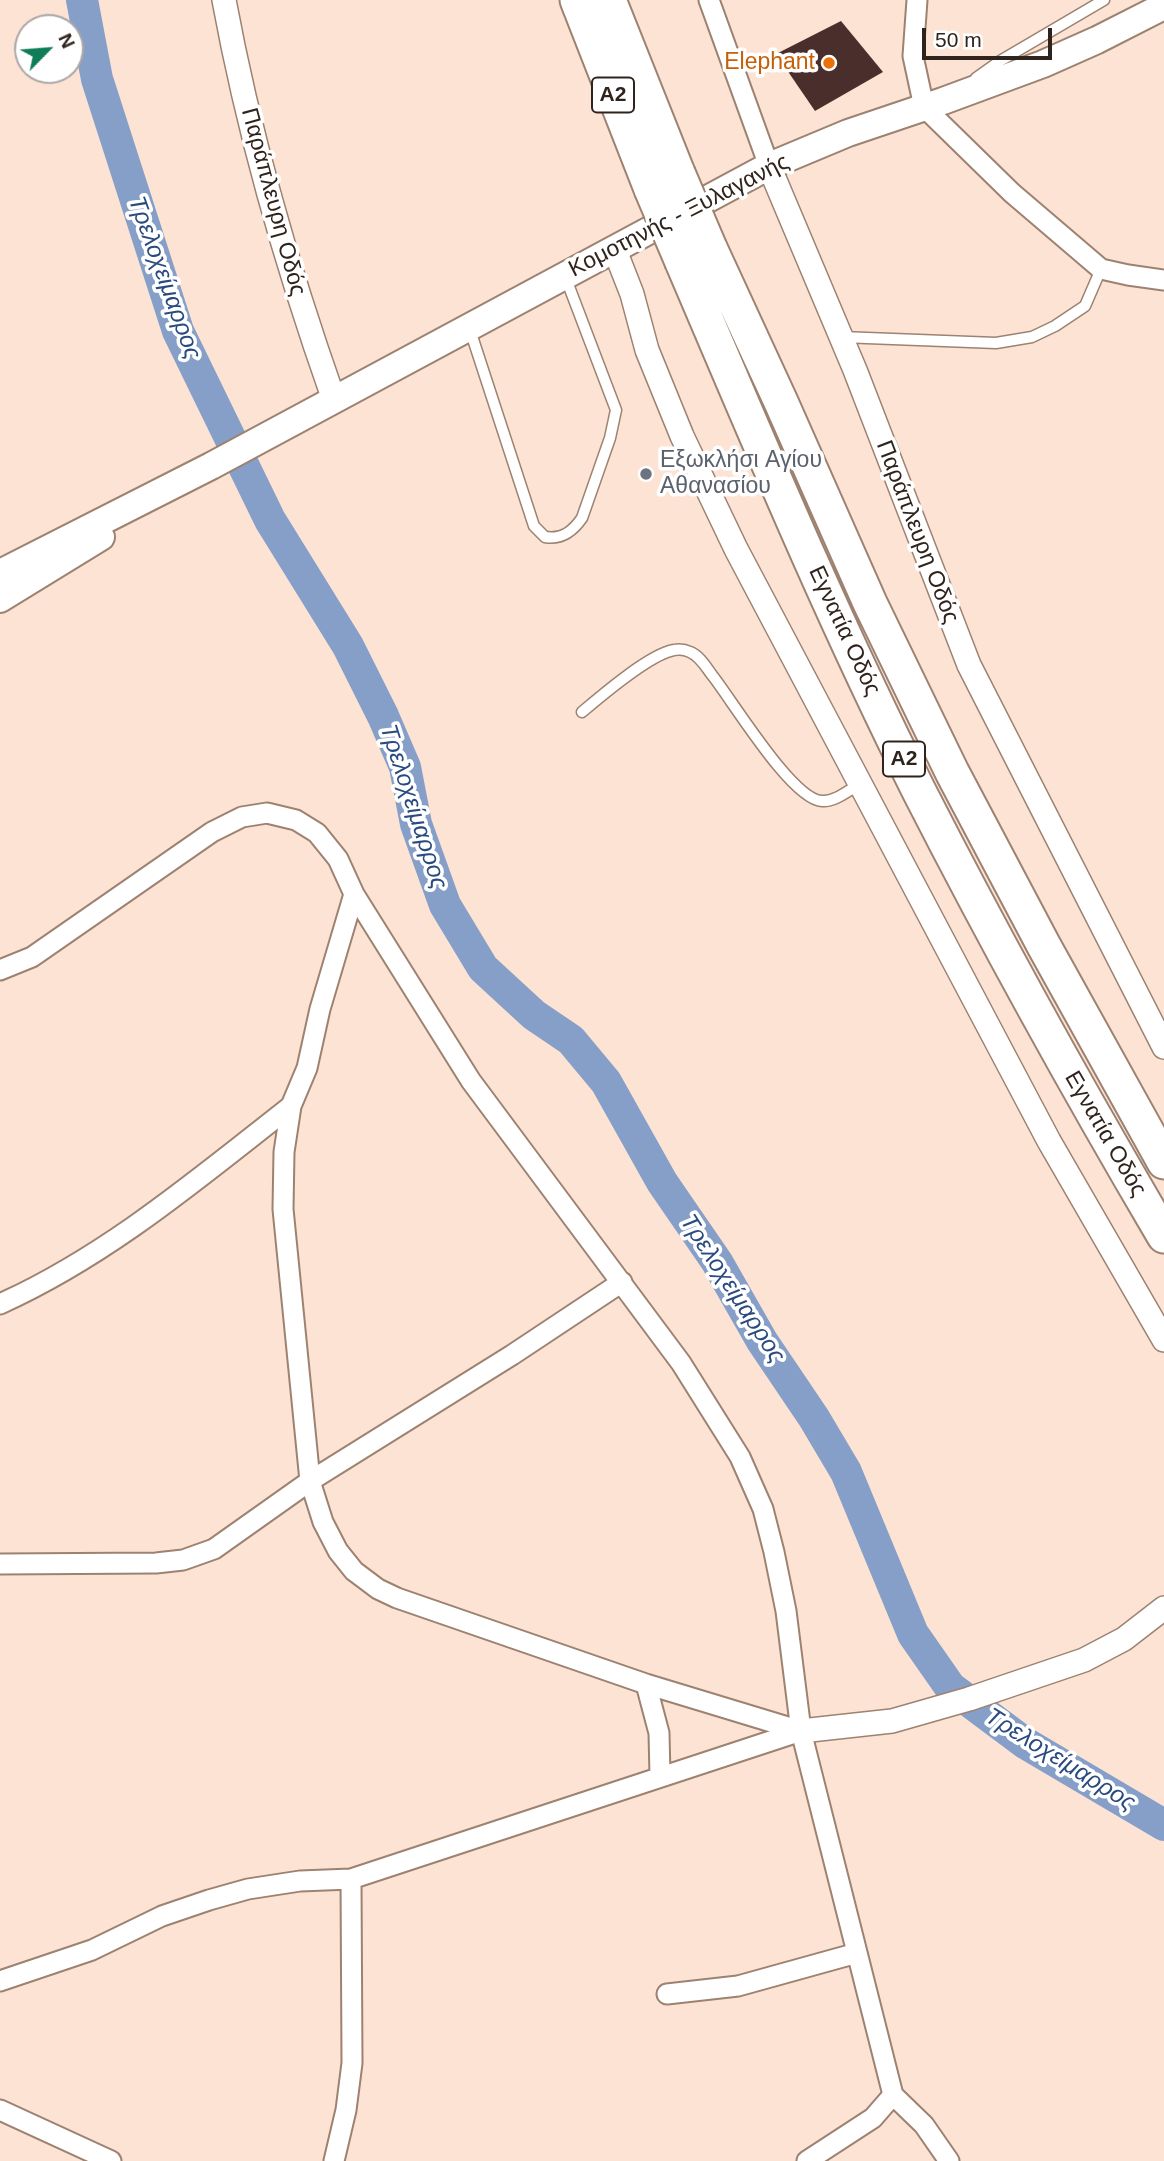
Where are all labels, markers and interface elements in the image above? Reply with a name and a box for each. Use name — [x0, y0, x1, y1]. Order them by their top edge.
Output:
north arrow — [14, 14, 84, 84]
scale bar — [926, 14, 1056, 58]
text: 50 m — [935, 28, 982, 51]
text: N — [54, 30, 79, 51]
place label: Elephant — [724, 49, 815, 77]
marker: Elephant — [821, 55, 837, 71]
road number: Α2 — [592, 78, 634, 112]
street label: Παράπλευρη Οδός — [235, 105, 311, 299]
street label: Κομοτηνής - Ξυλαγανής — [564, 148, 794, 284]
water label: Τρελοχείμαρρος — [121, 193, 207, 363]
street label: Παράπλευρη Οδός — [869, 437, 965, 627]
place label: Εξωκλήσι Αγίου Αθανασίου — [660, 447, 822, 501]
marker: Εξωκλήσι Αγίου Αθανασίου — [638, 466, 654, 482]
street label: Εγνατία Οδός — [802, 562, 886, 700]
water label: Τρελοχείμαρρος — [373, 721, 453, 893]
road number: Α2 — [883, 742, 925, 776]
street label: Εγνατία Οδός — [1058, 1066, 1152, 1202]
water label: Τρελοχείμαρρος — [673, 1209, 791, 1369]
water label: Τρελοχείμαρρος — [980, 1702, 1140, 1818]

